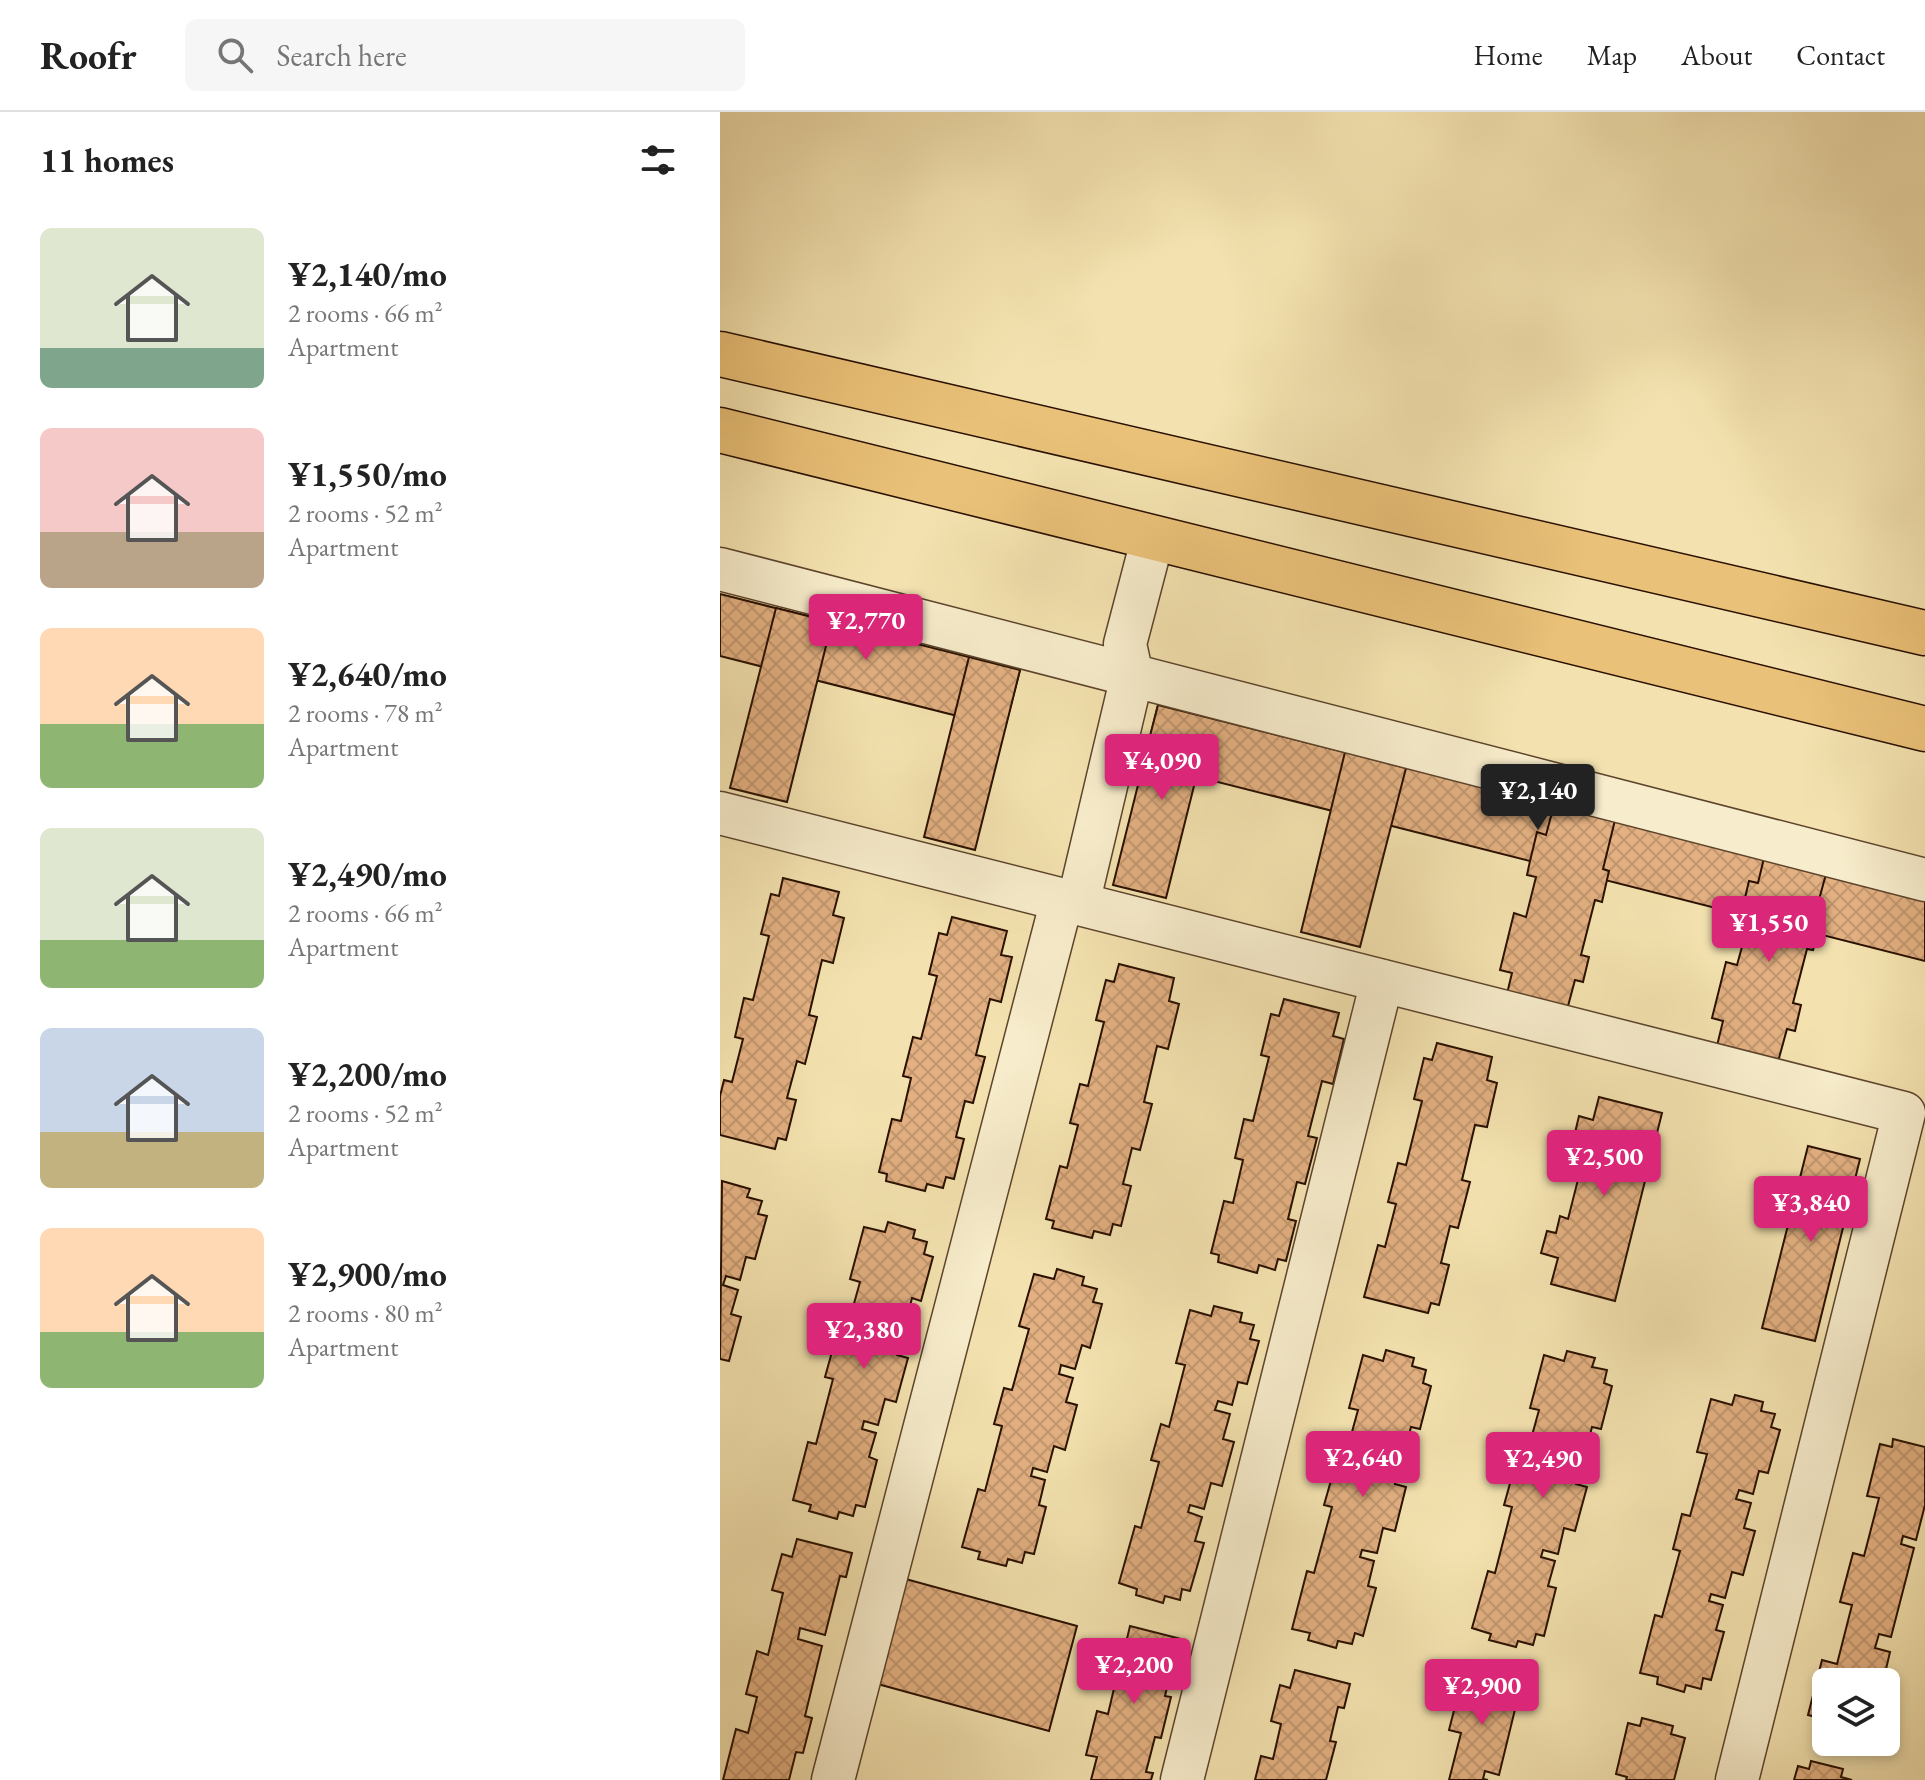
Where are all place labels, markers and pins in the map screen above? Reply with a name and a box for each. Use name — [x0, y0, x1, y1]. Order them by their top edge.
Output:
pin: ¥2,770 — [801, 594, 931, 662]
pin: ¥4,090 — [1097, 734, 1227, 802]
pin: ¥2,140 — [1473, 764, 1603, 832]
pin: ¥1,550 — [1704, 896, 1834, 964]
pin: ¥2,500 — [1539, 1130, 1669, 1198]
pin: ¥3,840 — [1746, 1176, 1876, 1244]
pin: ¥2,380 — [799, 1303, 929, 1371]
pin: ¥2,640 — [1298, 1431, 1428, 1499]
pin: ¥2,490 — [1478, 1432, 1608, 1500]
pin: ¥2,200 — [1069, 1638, 1199, 1706]
pin: ¥2,900 — [1417, 1659, 1547, 1727]

